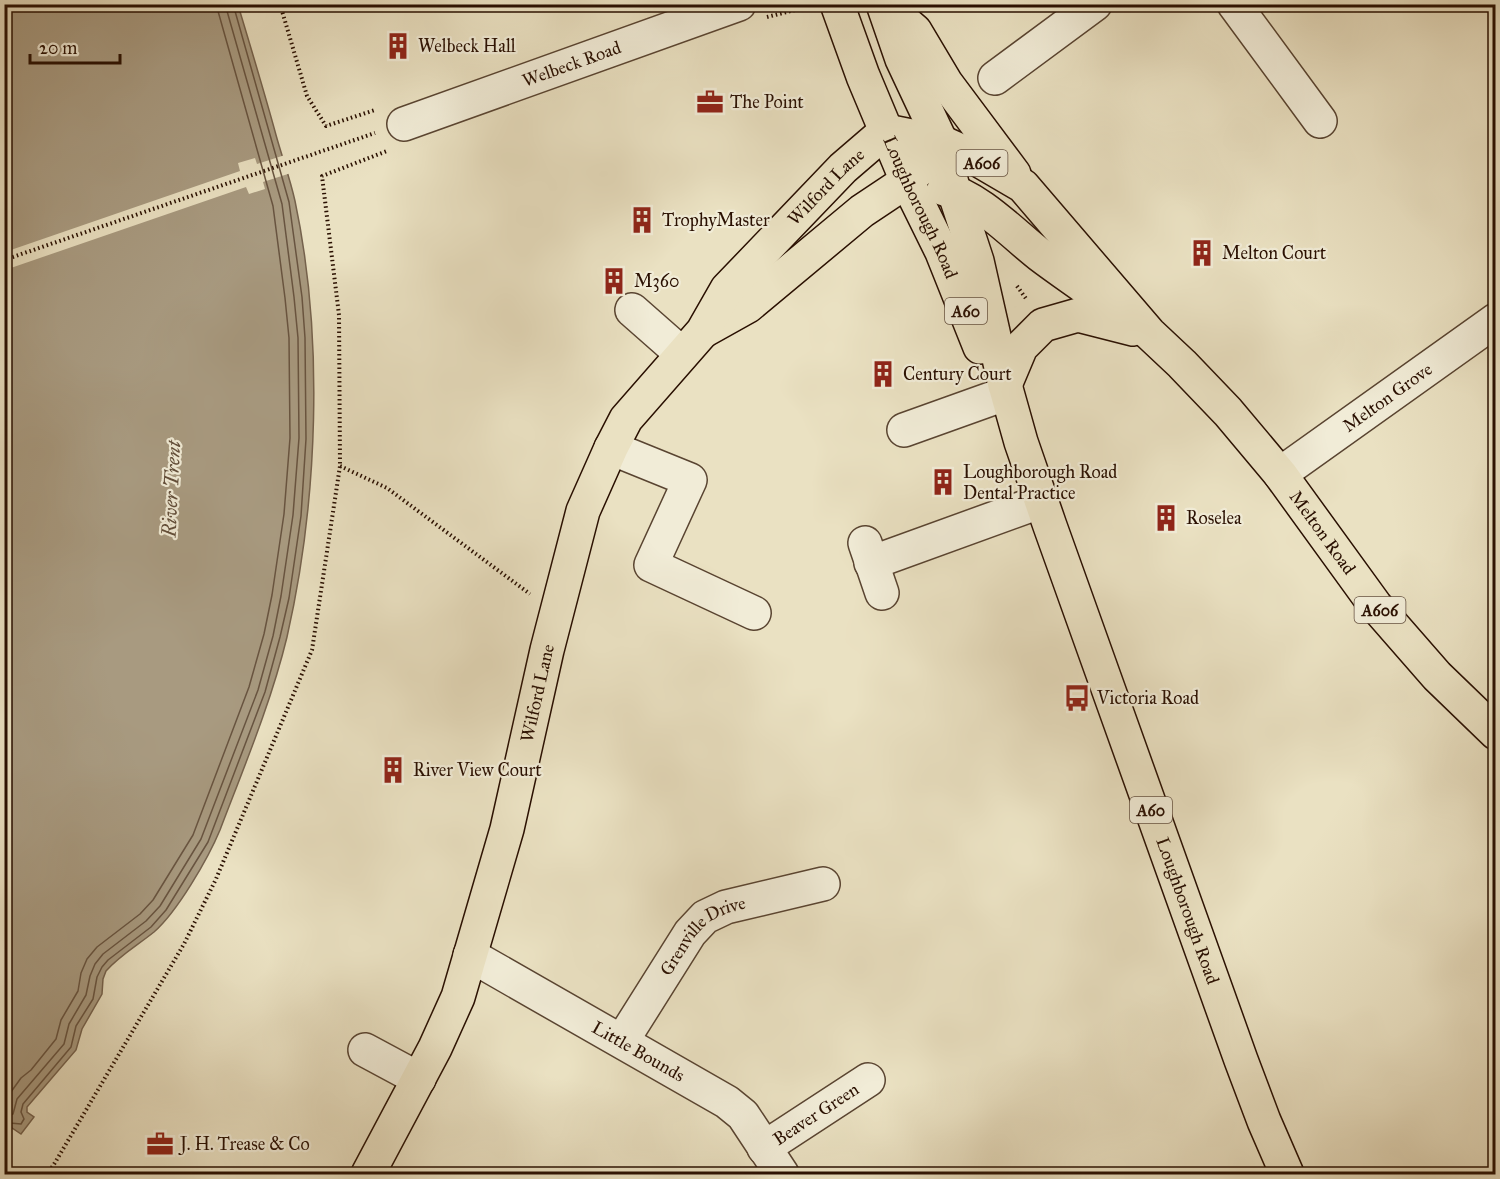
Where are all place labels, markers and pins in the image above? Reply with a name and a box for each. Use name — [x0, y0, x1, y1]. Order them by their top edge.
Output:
building icon: Welbeck Hall — [383, 31, 413, 61]
place label: Welbeck Hall — [418, 35, 516, 57]
office icon: The Point — [695, 87, 725, 117]
place label: The Point — [730, 91, 804, 113]
building icon: TrophyMaster — [627, 205, 657, 235]
place label: TrophyMaster — [662, 209, 770, 231]
building icon: Melton Court — [1187, 238, 1217, 268]
place label: Melton Court — [1222, 242, 1327, 264]
building icon: M360 — [599, 266, 629, 296]
place label: M360 — [634, 270, 679, 292]
building icon: Century Court — [868, 359, 898, 389]
place label: Century Court — [903, 363, 1012, 385]
place label: Loughborough Road Dental Practice — [963, 461, 1117, 504]
building icon: Loughborough Road Dental Practice — [928, 467, 958, 497]
building icon: Roselea — [1151, 503, 1181, 533]
place label: Roselea — [1186, 507, 1242, 529]
bus stop icon: Victoria Road — [1062, 683, 1092, 713]
place label: Victoria Road — [1096, 687, 1199, 709]
building icon: River View Court — [378, 755, 408, 785]
place label: River View Court — [413, 759, 542, 781]
office icon: J. H. Trease & Co — [145, 1129, 175, 1159]
place label: J. H. Trease & Co — [178, 1133, 310, 1156]

